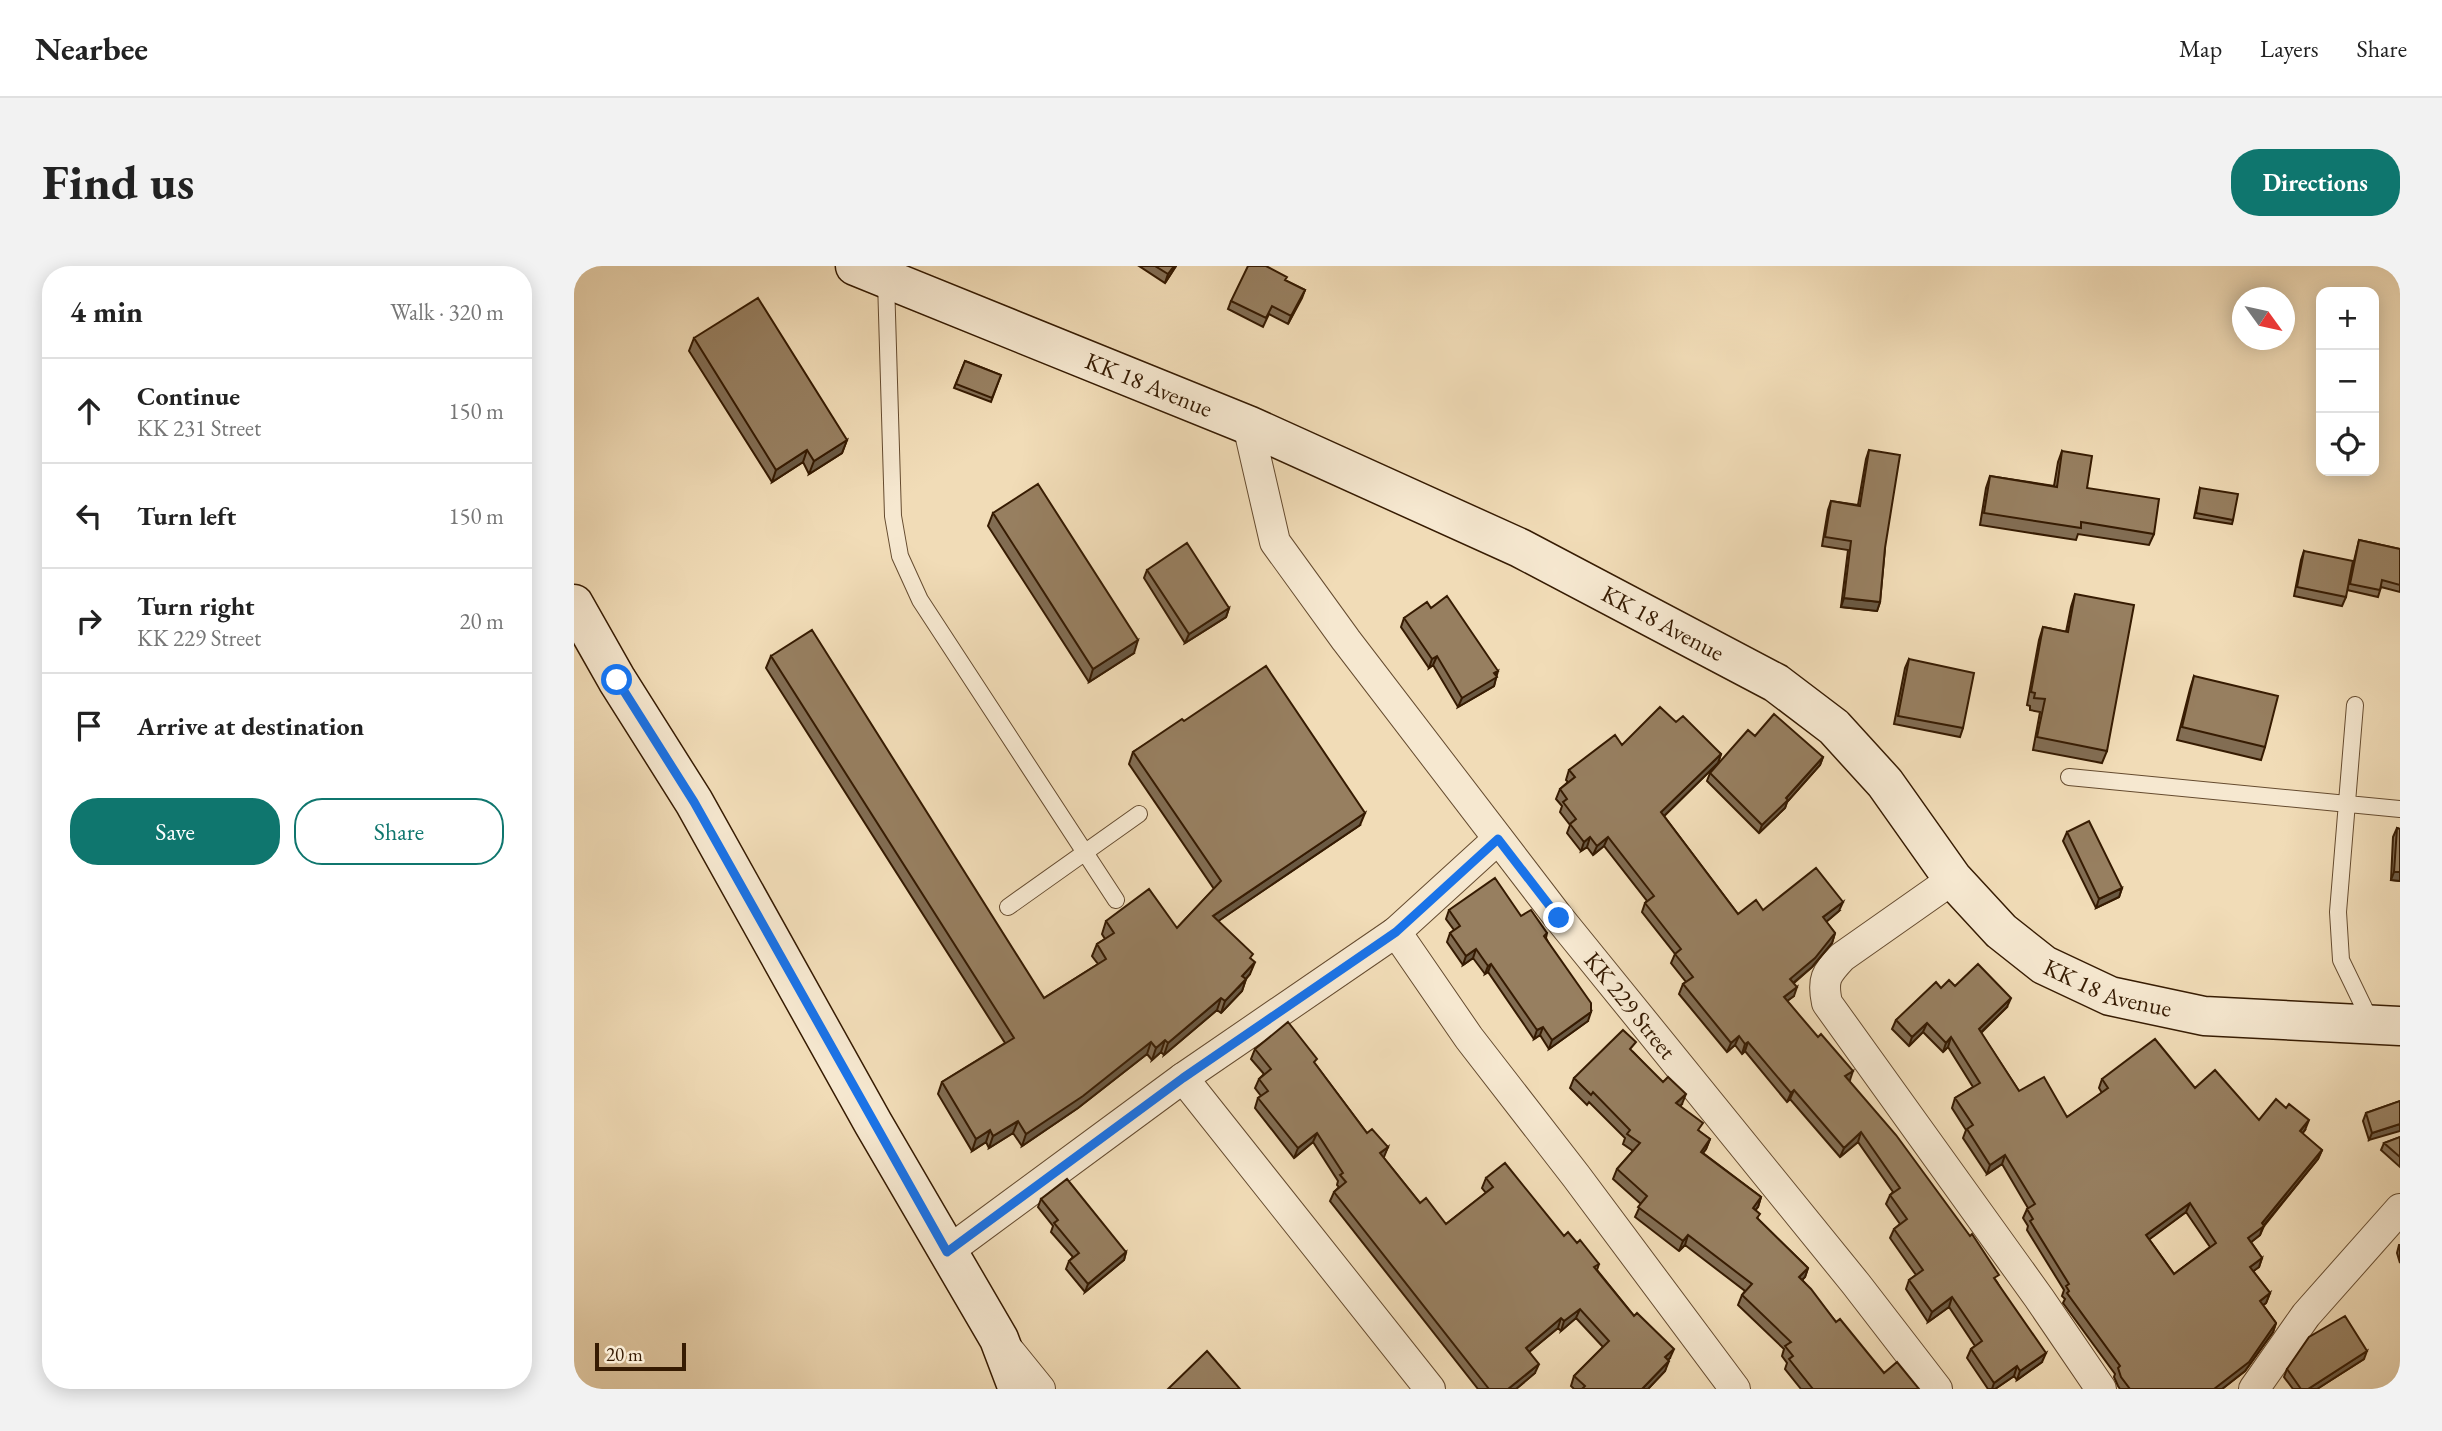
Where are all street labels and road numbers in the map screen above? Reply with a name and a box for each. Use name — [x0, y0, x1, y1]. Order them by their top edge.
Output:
street label: KK 18 Avenue — [1081, 345, 1217, 424]
street label: KK 18 Avenue — [1596, 578, 1730, 668]
street label: KK 229 Street — [1577, 945, 1684, 1066]
street label: KK 18 Avenue — [2039, 951, 2175, 1024]

